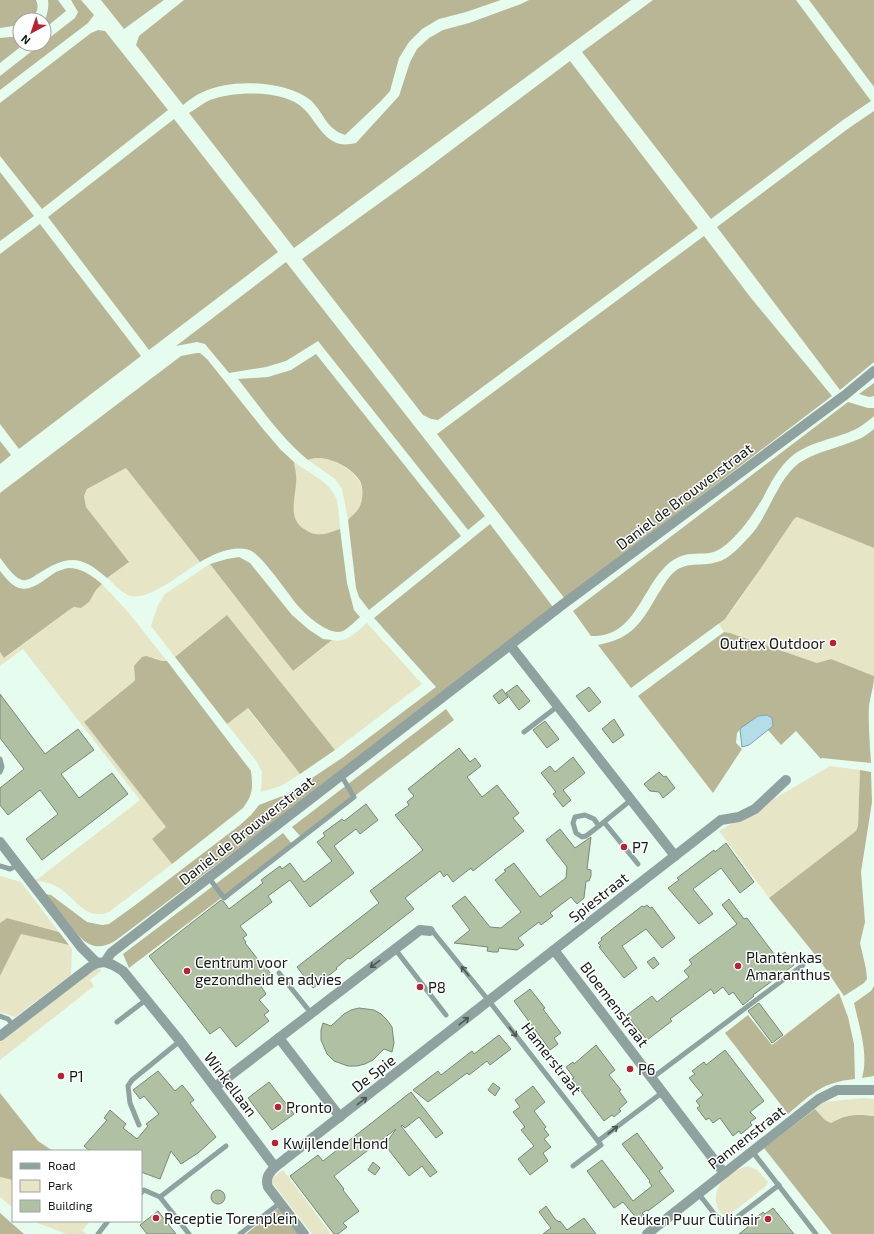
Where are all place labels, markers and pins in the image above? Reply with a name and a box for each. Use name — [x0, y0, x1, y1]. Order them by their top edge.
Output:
place label: Outrex Outdoor — [720, 634, 825, 652]
marker: Outrex Outdoor — [828, 638, 838, 648]
place label: P7 — [632, 838, 649, 856]
marker: P7 — [619, 842, 629, 852]
place label: Plantenkas Amaranthus — [746, 948, 830, 983]
place label: Centrum voor gezondheid en advies — [195, 953, 342, 988]
marker: Plantenkas Amaranthus — [733, 961, 743, 971]
marker: Centrum voor gezondheid en advies — [182, 966, 192, 976]
place label: P8 — [428, 978, 446, 996]
marker: P8 — [415, 982, 425, 992]
place label: P6 — [638, 1060, 655, 1078]
marker: P6 — [625, 1064, 635, 1074]
place label: P1 — [69, 1067, 84, 1085]
marker: P1 — [56, 1071, 66, 1081]
place label: Pronto — [286, 1098, 332, 1116]
marker: Pronto — [273, 1102, 283, 1112]
place label: Kwijlende Hond — [283, 1134, 388, 1153]
marker: Kwijlende Hond — [270, 1138, 280, 1148]
place label: Receptie Torenplein — [164, 1209, 298, 1227]
place label: Keuken Puur Culinair — [620, 1210, 760, 1228]
marker: Receptie Torenplein — [151, 1213, 161, 1223]
marker: Keuken Puur Culinair — [763, 1214, 773, 1224]

